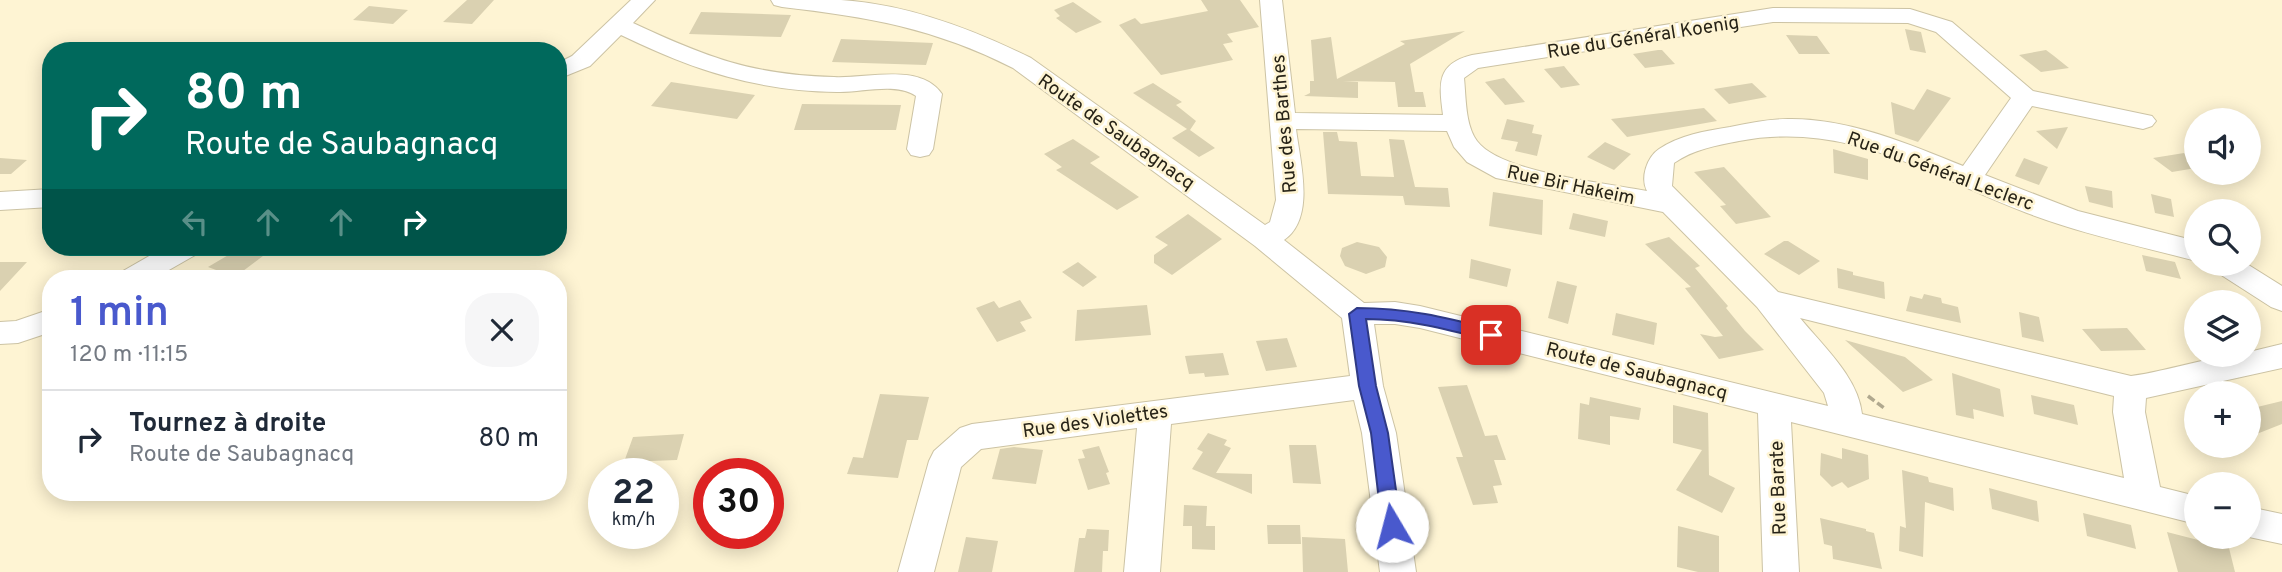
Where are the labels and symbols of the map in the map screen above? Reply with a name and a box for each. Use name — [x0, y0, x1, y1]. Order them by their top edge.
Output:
street label: Rue du Général Koenig — [1546, 11, 1741, 65]
street label: Rue des Barthes — [1267, 54, 1303, 194]
street label: Route de Saubagnacq — [1033, 69, 1199, 196]
street label: Rue du Général Leclerc — [1844, 127, 2037, 217]
street label: Rue Bir Hakeim — [1504, 161, 1637, 211]
pin — [1461, 305, 1521, 365]
street label: Route de Saubagnacq — [1543, 338, 1730, 406]
street label: Rue des Violettes — [1021, 400, 1170, 444]
street label: Rue Barate — [1765, 440, 1793, 536]
speed limit sign: 30 — [693, 458, 784, 549]
position arrow — [1355, 489, 1429, 563]

